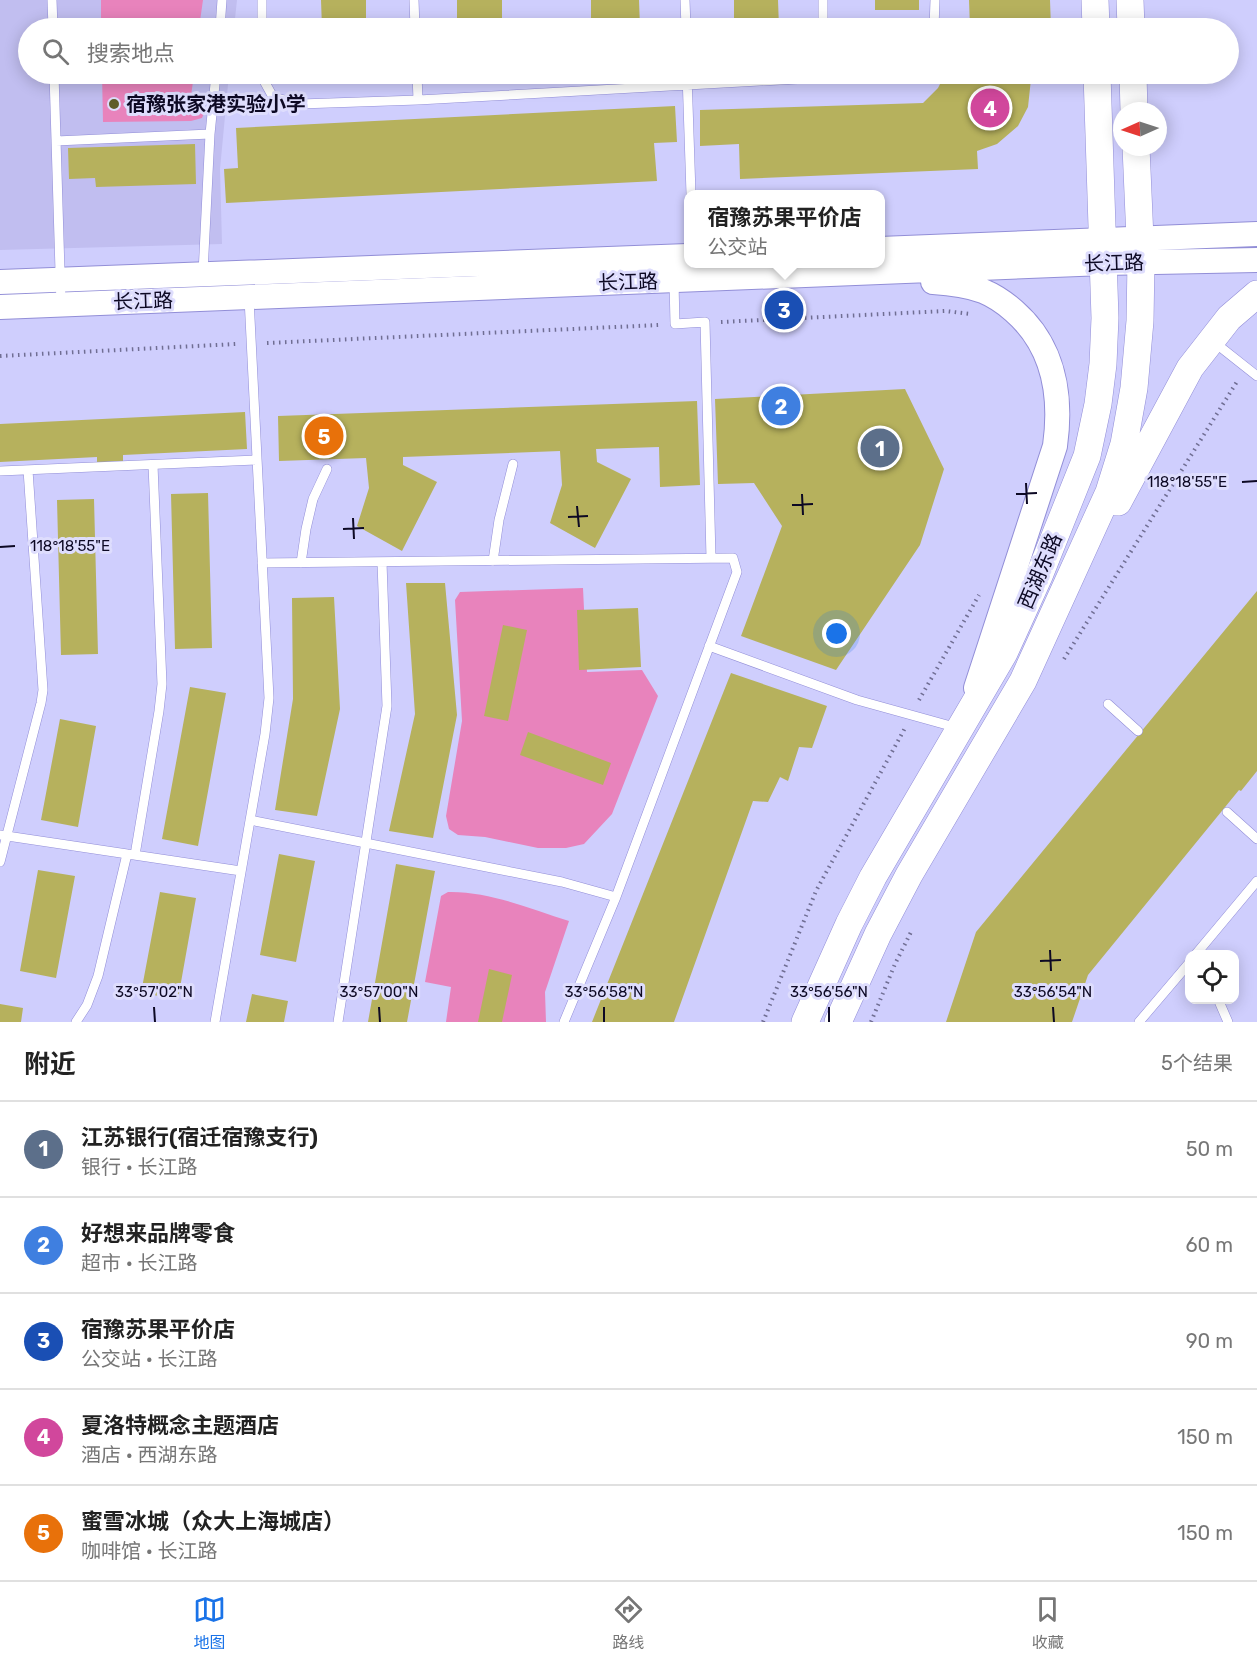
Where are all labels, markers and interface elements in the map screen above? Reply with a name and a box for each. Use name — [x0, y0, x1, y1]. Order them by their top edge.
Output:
search box — [18, 18, 1239, 84]
icon: search — [39, 35, 72, 68]
text: 搜索地点 — [87, 40, 175, 67]
pin: 4 — [970, 86, 1010, 130]
place label: 宿豫张家港实验小学 — [126, 92, 306, 116]
marker: 宿豫张家港实验小学 — [107, 97, 121, 111]
north arrow — [1113, 102, 1167, 156]
popup — [684, 190, 885, 268]
text: 宿豫苏果平价店 — [707, 204, 862, 231]
text: 公交站 — [707, 235, 767, 259]
street label: 长江路 — [1084, 250, 1144, 276]
street label: 长江路 — [598, 269, 658, 295]
street label: 长江路 — [113, 288, 173, 314]
pin: 3 — [764, 288, 804, 332]
pin: 2 — [762, 384, 800, 428]
pin: 5 — [304, 414, 344, 458]
pin: 1 — [860, 426, 900, 470]
text: 118°18'55"E — [1147, 473, 1227, 491]
street label: 西湖东路 — [1013, 529, 1067, 613]
text: 118°18'55"E — [30, 537, 110, 555]
your location — [822, 619, 851, 648]
map controls — [1185, 950, 1239, 1004]
button: locate — [1185, 950, 1239, 1004]
text: 33°57'02"N — [115, 983, 193, 1001]
text: 33°57'00"N — [340, 983, 418, 1001]
text: 33°56'58"N — [564, 983, 644, 1001]
text: 33°56'56"N — [790, 983, 868, 1001]
text: 33°56'54"N — [1014, 983, 1092, 1001]
text: 附近 — [24, 1049, 76, 1080]
text: 5个结果 — [1161, 1051, 1233, 1075]
text: 江苏银行(宿迁宿豫支行) — [81, 1124, 318, 1151]
text: 1 — [39, 1137, 48, 1161]
text: 50 m — [1186, 1137, 1233, 1161]
text: 银行 · 长江路 — [81, 1155, 197, 1179]
text: 好想来品牌零食 — [81, 1220, 235, 1247]
text: 2 — [37, 1233, 50, 1257]
text: 60 m — [1186, 1233, 1233, 1257]
text: 超市 · 长江路 — [81, 1251, 197, 1275]
text: 宿豫苏果平价店 — [81, 1316, 235, 1343]
text: 3 — [37, 1329, 50, 1353]
text: 90 m — [1186, 1329, 1233, 1353]
text: 公交站 · 长江路 — [81, 1347, 217, 1371]
text: 夏洛特概念主题酒店 — [81, 1412, 279, 1439]
text: 4 — [37, 1425, 50, 1449]
text: 150 m — [1177, 1425, 1233, 1449]
text: 酒店 · 西湖东路 — [81, 1443, 217, 1467]
text: 蜜雪冰城（众大上海城店） — [81, 1508, 345, 1535]
text: 5 — [37, 1521, 50, 1545]
text: 150 m — [1177, 1521, 1233, 1545]
text: 咖啡馆 · 长江路 — [81, 1539, 217, 1563]
tab: 地图 — [193, 1593, 226, 1653]
tab: 路线 — [612, 1593, 645, 1653]
tab: 收藏 — [1031, 1593, 1064, 1653]

